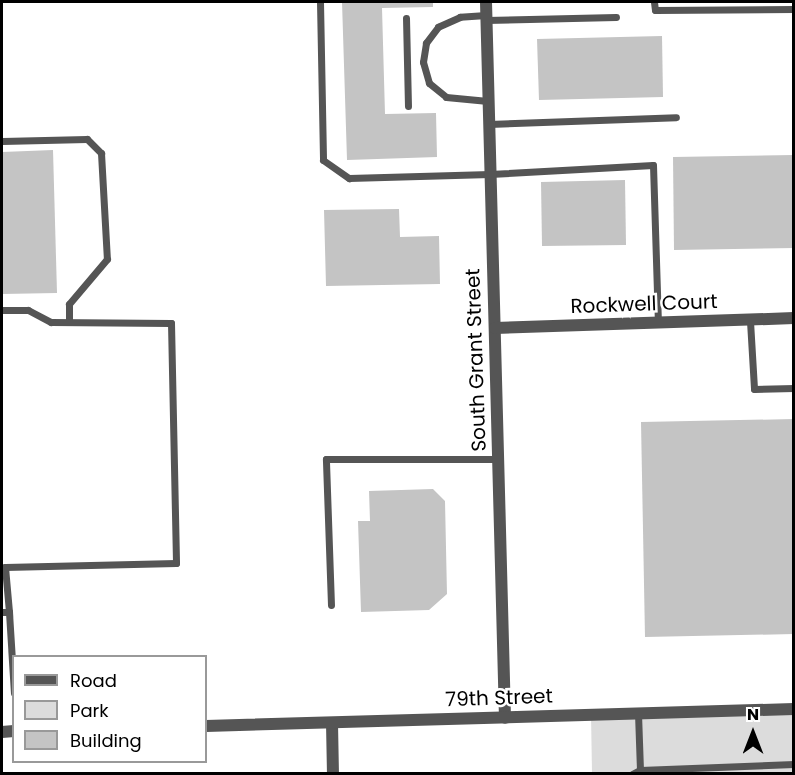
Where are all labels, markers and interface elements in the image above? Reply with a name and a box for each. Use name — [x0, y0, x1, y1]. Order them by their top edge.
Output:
street label: South Grant Street — [461, 268, 491, 452]
street label: Rockwell Court — [570, 289, 718, 319]
legend — [12, 655, 207, 763]
text: Road — [70, 668, 117, 693]
street label: 79th Street — [445, 684, 553, 712]
text: Park — [70, 698, 109, 723]
north arrow — [723, 703, 783, 763]
text: N — [747, 703, 759, 726]
text: Building — [70, 728, 142, 753]

